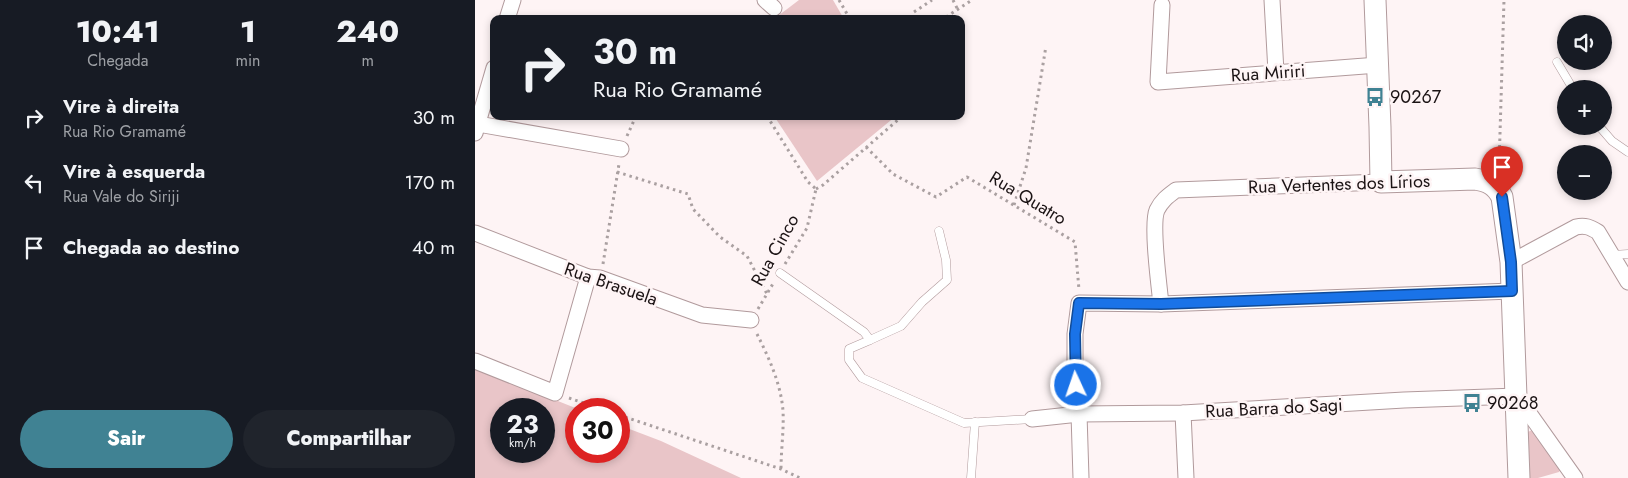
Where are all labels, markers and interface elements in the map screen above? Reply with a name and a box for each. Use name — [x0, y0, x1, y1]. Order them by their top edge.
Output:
text: 10:41 — [76, 10, 160, 53]
text: 1 — [240, 10, 256, 53]
text: 240 — [336, 10, 399, 53]
map controls — [1557, 15, 1612, 200]
button: sound — [1557, 15, 1612, 70]
text: 30 m — [593, 27, 677, 77]
icon: right — [510, 35, 575, 100]
text: Chegada — [87, 49, 148, 72]
text: min — [235, 49, 261, 72]
text: m — [362, 49, 374, 72]
street label: Rua Miriri — [1230, 57, 1306, 89]
text: Rua Rio Gramamé — [593, 73, 762, 105]
button: + — [1557, 80, 1612, 135]
place label: 90267 — [1390, 84, 1442, 110]
bus stop icon: 90267 — [1364, 86, 1386, 108]
text: Vire à direita — [63, 93, 179, 120]
icon: right — [20, 104, 48, 132]
text: 30 m — [413, 104, 455, 131]
text: Rua Rio Gramamé — [63, 120, 186, 143]
button: − — [1557, 145, 1612, 200]
pin — [1481, 146, 1523, 197]
icon: arrive — [1488, 153, 1516, 181]
text: Vire à esquerda — [63, 158, 205, 185]
street label: Rua Quatro — [984, 165, 1072, 231]
street label: Rua Vertentes dos Lírios — [1247, 168, 1431, 200]
icon: left — [20, 169, 48, 197]
text: 170 m — [405, 169, 455, 196]
text: Rua Vale do Siriji — [63, 185, 180, 208]
street label: Rua Cinco — [745, 209, 805, 291]
icon: arrive — [20, 234, 48, 262]
text: Chegada ao destino — [63, 234, 239, 261]
text: 40 m — [412, 234, 455, 261]
street label: Rua Brasuela — [561, 256, 661, 312]
position arrow — [1049, 358, 1101, 410]
place label: 90268 — [1487, 390, 1539, 416]
street label: Rua Barra do Sagi — [1205, 391, 1343, 425]
bus stop icon: 90268 — [1461, 392, 1483, 414]
speed limit sign: 30 — [565, 398, 630, 463]
text: 23 — [507, 406, 538, 442]
button: Sair — [20, 410, 233, 468]
button: Compartilhar — [243, 410, 455, 468]
text: km/h — [509, 434, 536, 452]

